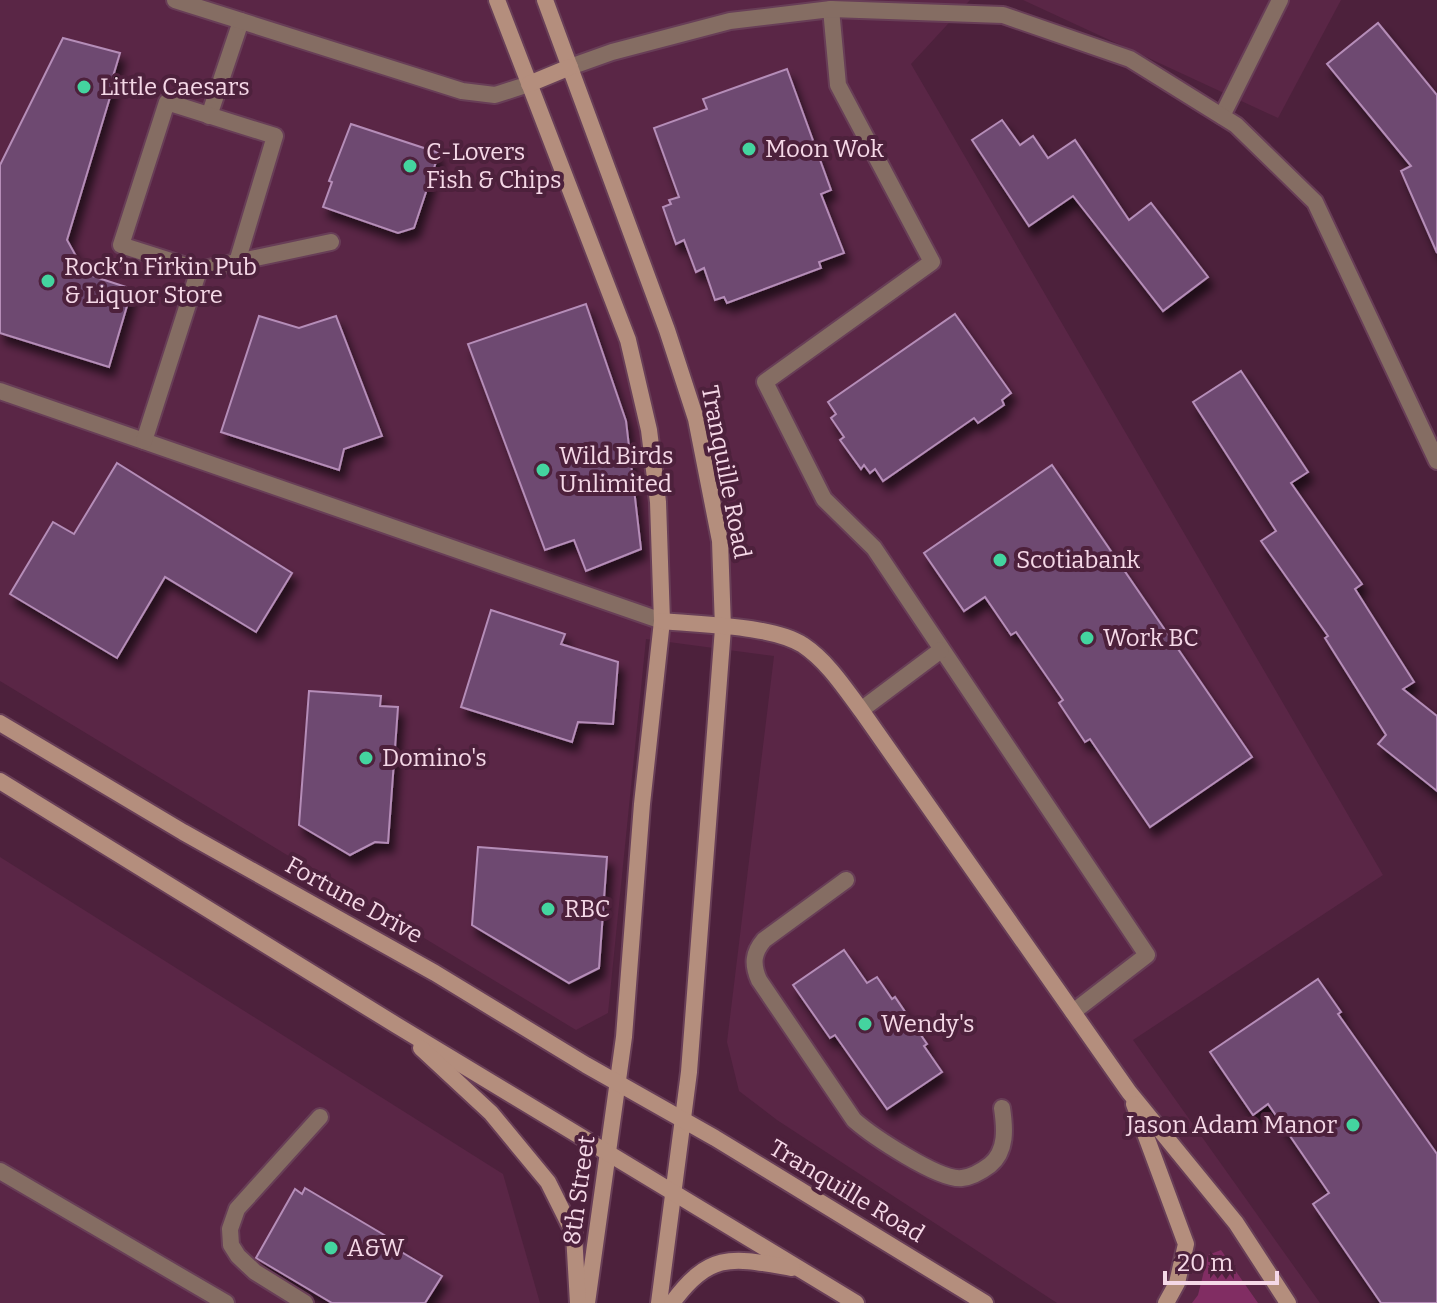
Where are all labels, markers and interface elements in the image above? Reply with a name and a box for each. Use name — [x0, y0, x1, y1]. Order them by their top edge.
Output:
place label: Little Caesars — [100, 73, 250, 101]
marker: Little Caesars — [75, 78, 93, 96]
place label: Moon Wok — [765, 135, 884, 163]
place label: C-Lovers Fish & Chips — [426, 138, 561, 194]
marker: Moon Wok — [740, 140, 758, 158]
marker: C-Lovers Fish & Chips — [401, 157, 419, 175]
place label: Rock’n Firkin Pub & Liquor Store — [64, 253, 257, 309]
marker: Rock’n Firkin Pub & Liquor Store — [39, 272, 57, 290]
street label: Tranquille Road — [695, 383, 757, 561]
place label: Wild Birds Unlimited — [559, 442, 674, 498]
marker: Wild Birds Unlimited — [534, 461, 552, 479]
place label: Scotiabank — [1016, 546, 1141, 574]
marker: Scotiabank — [991, 551, 1009, 569]
place label: Work BC — [1103, 624, 1199, 652]
marker: Work BC — [1078, 629, 1096, 647]
place label: Domino's — [382, 744, 487, 772]
marker: Domino's — [357, 749, 375, 767]
street label: Fortune Drive — [280, 851, 428, 949]
place label: RBC — [564, 895, 610, 923]
marker: RBC — [539, 900, 557, 918]
place label: Wendy's — [881, 1010, 975, 1038]
marker: Wendy's — [856, 1015, 874, 1033]
place label: Jason Adam Manor — [1125, 1111, 1337, 1139]
marker: Jason Adam Manor — [1344, 1116, 1362, 1134]
street label: 8th Street — [557, 1133, 601, 1246]
street label: Tranquille Road — [764, 1134, 930, 1248]
place label: A&W — [347, 1234, 405, 1262]
scale bar — [1165, 1235, 1277, 1285]
marker: A&W — [322, 1239, 340, 1257]
text: 20 m — [1177, 1249, 1233, 1277]

